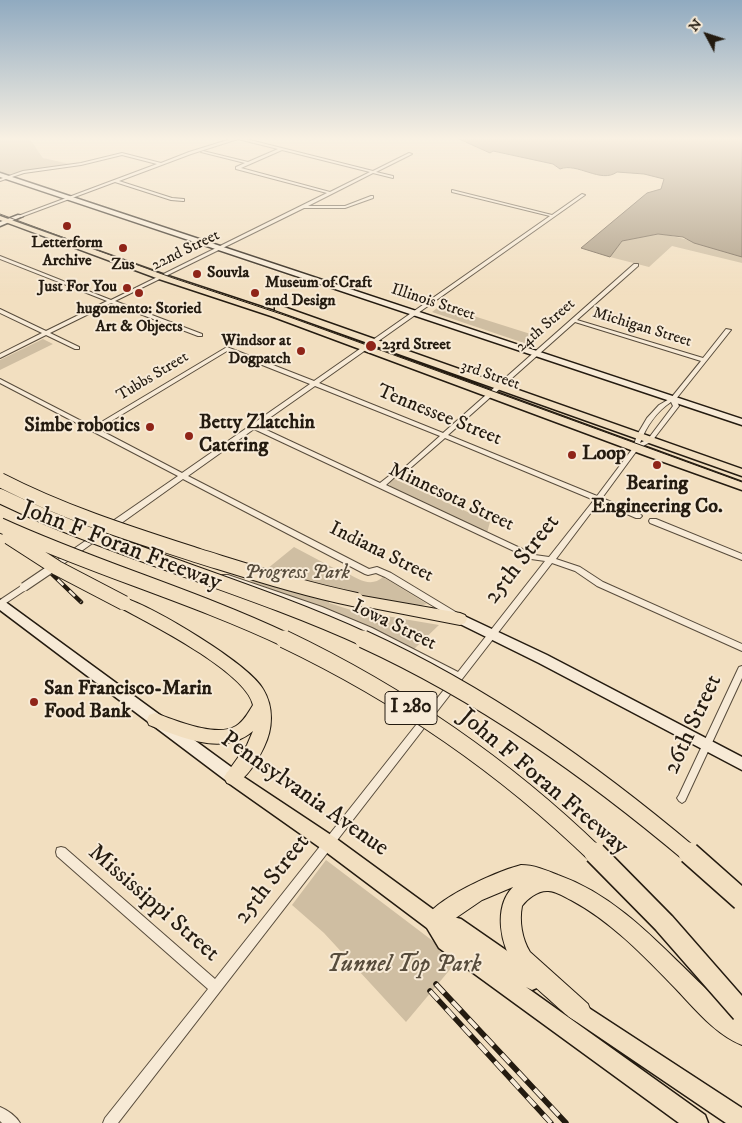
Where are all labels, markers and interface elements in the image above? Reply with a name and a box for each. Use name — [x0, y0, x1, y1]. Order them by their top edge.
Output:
north arrow — [682, 10, 732, 60]
text: N — [685, 15, 706, 36]
marker: Letterform Archive — [61, 220, 73, 232]
street label: 22nd Street — [149, 226, 223, 276]
place label: Letterform Archive — [31, 234, 103, 272]
marker: Zus — [117, 242, 129, 254]
place label: Zus — [111, 256, 135, 276]
place label: Souvla — [207, 264, 249, 284]
marker: Souvla — [191, 268, 203, 280]
place label: Museum of Craft and Design — [265, 274, 372, 312]
place label: Just For You — [38, 278, 117, 298]
street label: Illinois Street — [389, 280, 477, 326]
marker: Just For You — [121, 282, 133, 294]
marker: hugomento: Storied Art & Objects — [133, 287, 145, 299]
marker: Museum of Craft and Design — [249, 287, 261, 299]
street label: 24th Street — [513, 295, 579, 357]
place label: hugomento: Storied Art & Objects — [77, 300, 201, 338]
street label: Michigan Street — [590, 304, 694, 352]
place label: Windsor at Dogpatch — [222, 332, 291, 370]
place label: 23rd Street — [382, 336, 451, 356]
marker: 23rd Street — [364, 339, 378, 353]
marker: Windsor at Dogpatch — [295, 345, 307, 357]
street label: Tubbs Street — [114, 348, 192, 406]
street label: 3rd Street — [458, 357, 522, 395]
street label: Tennessee Street — [373, 380, 505, 452]
place label: Betty Zlatchin Catering — [199, 412, 315, 459]
place label: Simbe robotics — [24, 415, 140, 439]
marker: Simbe robotics — [144, 421, 156, 433]
marker: Betty Zlatchin Catering — [183, 430, 195, 442]
place label: Loop — [582, 443, 626, 467]
marker: Loop — [566, 449, 578, 461]
street label: Minnesota Street — [385, 459, 517, 537]
marker: Bearing Engineering Co. — [651, 459, 663, 471]
place label: Bearing Engineering Co. — [591, 473, 723, 520]
street label: John F Foran Freeway — [17, 496, 225, 598]
street label: 25th Street — [479, 509, 567, 611]
street label: Indiana Street — [325, 517, 437, 589]
park label: Progress Park — [244, 562, 350, 586]
street label: Iowa Street — [348, 595, 440, 657]
street label: 26th Street — [658, 671, 730, 779]
place label: San Francisco-Marin Food Bank — [44, 678, 212, 725]
road number: I 280 — [385, 691, 437, 724]
marker: San Francisco-Marin Food Bank — [28, 696, 40, 708]
street label: John F Foran Freeway — [452, 704, 634, 862]
street label: Pennsylvania Avenue — [214, 726, 394, 864]
street label: 25th Street — [229, 829, 317, 931]
street label: Mississippi Street — [81, 839, 225, 969]
park label: Tunnel Top Park — [327, 952, 481, 980]

